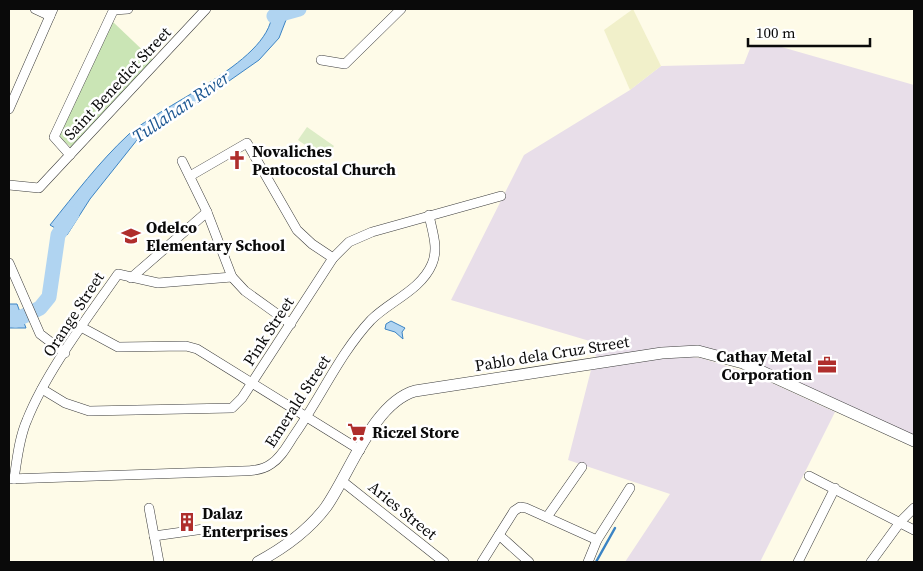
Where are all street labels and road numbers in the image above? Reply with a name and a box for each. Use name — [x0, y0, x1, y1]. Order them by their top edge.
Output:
street label: Saint Benedict Street — [59, 21, 176, 145]
street label: Orange Street — [37, 267, 109, 361]
street label: Pink Street — [238, 292, 299, 370]
street label: Pablo dela Cruz Street — [473, 330, 632, 376]
street label: Emerald Street — [259, 350, 335, 451]
street label: Aries Street — [364, 476, 443, 545]

